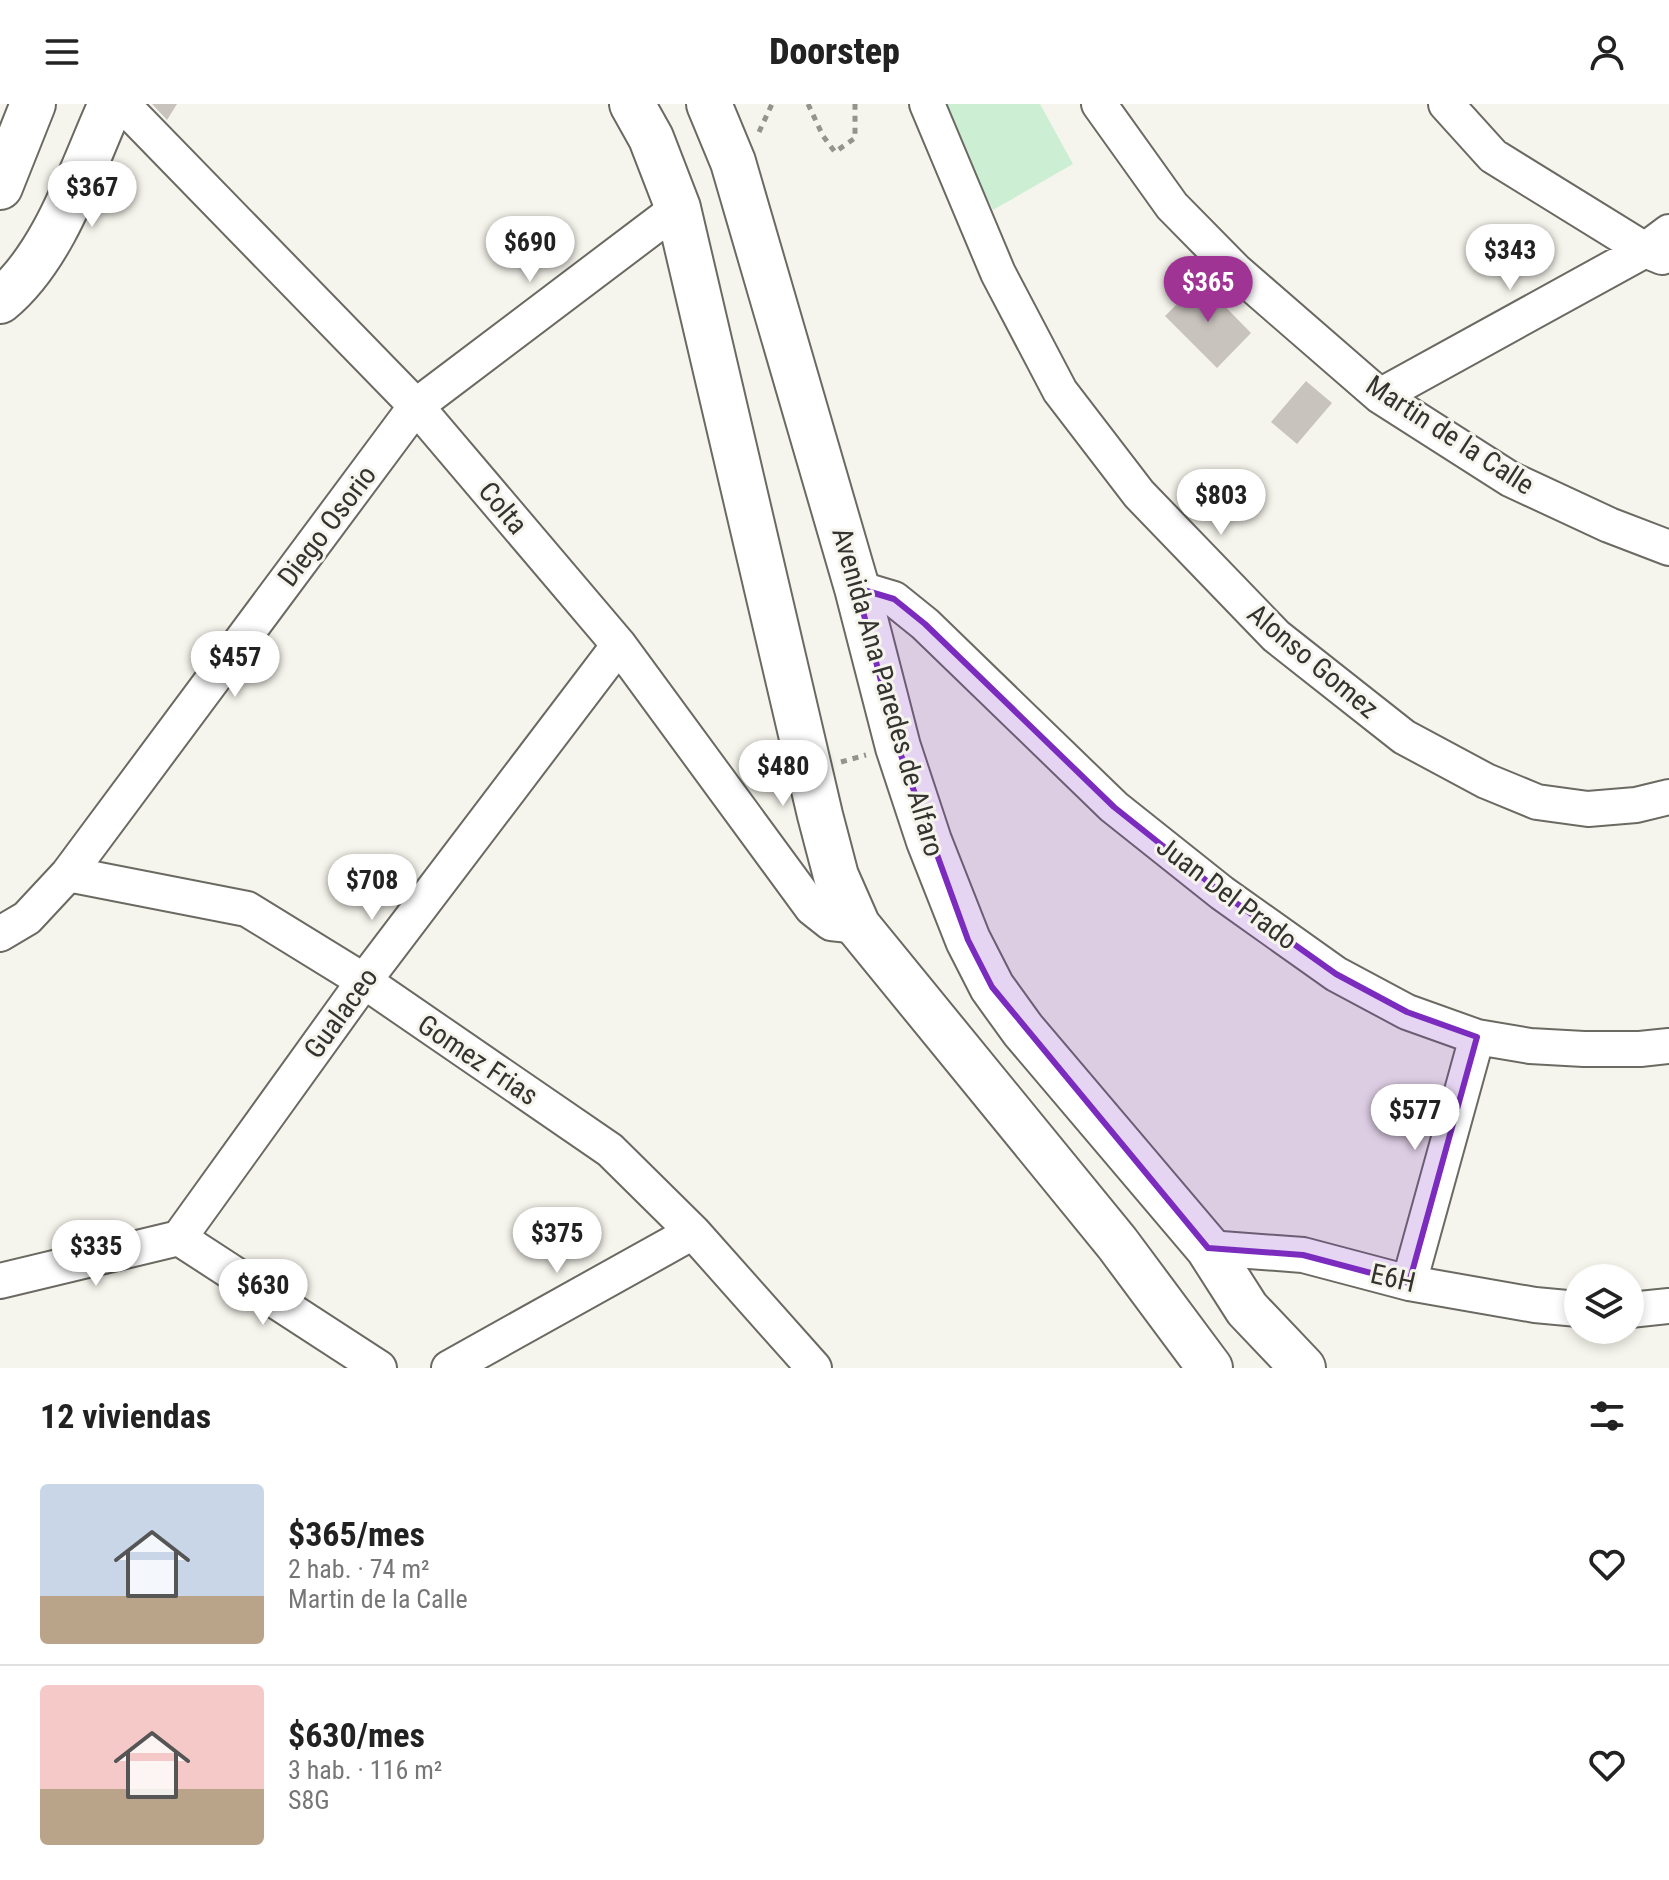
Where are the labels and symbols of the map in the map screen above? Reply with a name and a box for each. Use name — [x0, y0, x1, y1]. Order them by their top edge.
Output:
pin: $367 — [45, 161, 139, 229]
pin: $690 — [483, 216, 577, 284]
pin: $343 — [1463, 224, 1557, 292]
pin: $365 — [1161, 256, 1255, 324]
street label: Martin de la Calle — [1360, 368, 1540, 502]
street label: Diego Osorio — [271, 459, 383, 593]
pin: $803 — [1174, 469, 1268, 537]
street label: Colta — [472, 475, 534, 541]
street label: Avenida Ana Paredes de Alfaro — [825, 524, 951, 860]
street label: Alonso Gomez — [1241, 597, 1385, 725]
pin: $457 — [188, 631, 282, 699]
pin: $480 — [736, 740, 830, 808]
street label: Juan Del Prado — [1150, 829, 1304, 957]
pin: $708 — [325, 854, 419, 922]
street label: Gualaceo — [297, 961, 385, 1065]
street label: Gomez Frias — [412, 1008, 544, 1112]
pin: $577 — [1368, 1084, 1462, 1152]
pin: $375 — [510, 1207, 604, 1275]
pin: $335 — [49, 1220, 143, 1288]
street label: E6H — [1367, 1257, 1419, 1299]
pin: $630 — [216, 1259, 310, 1327]

